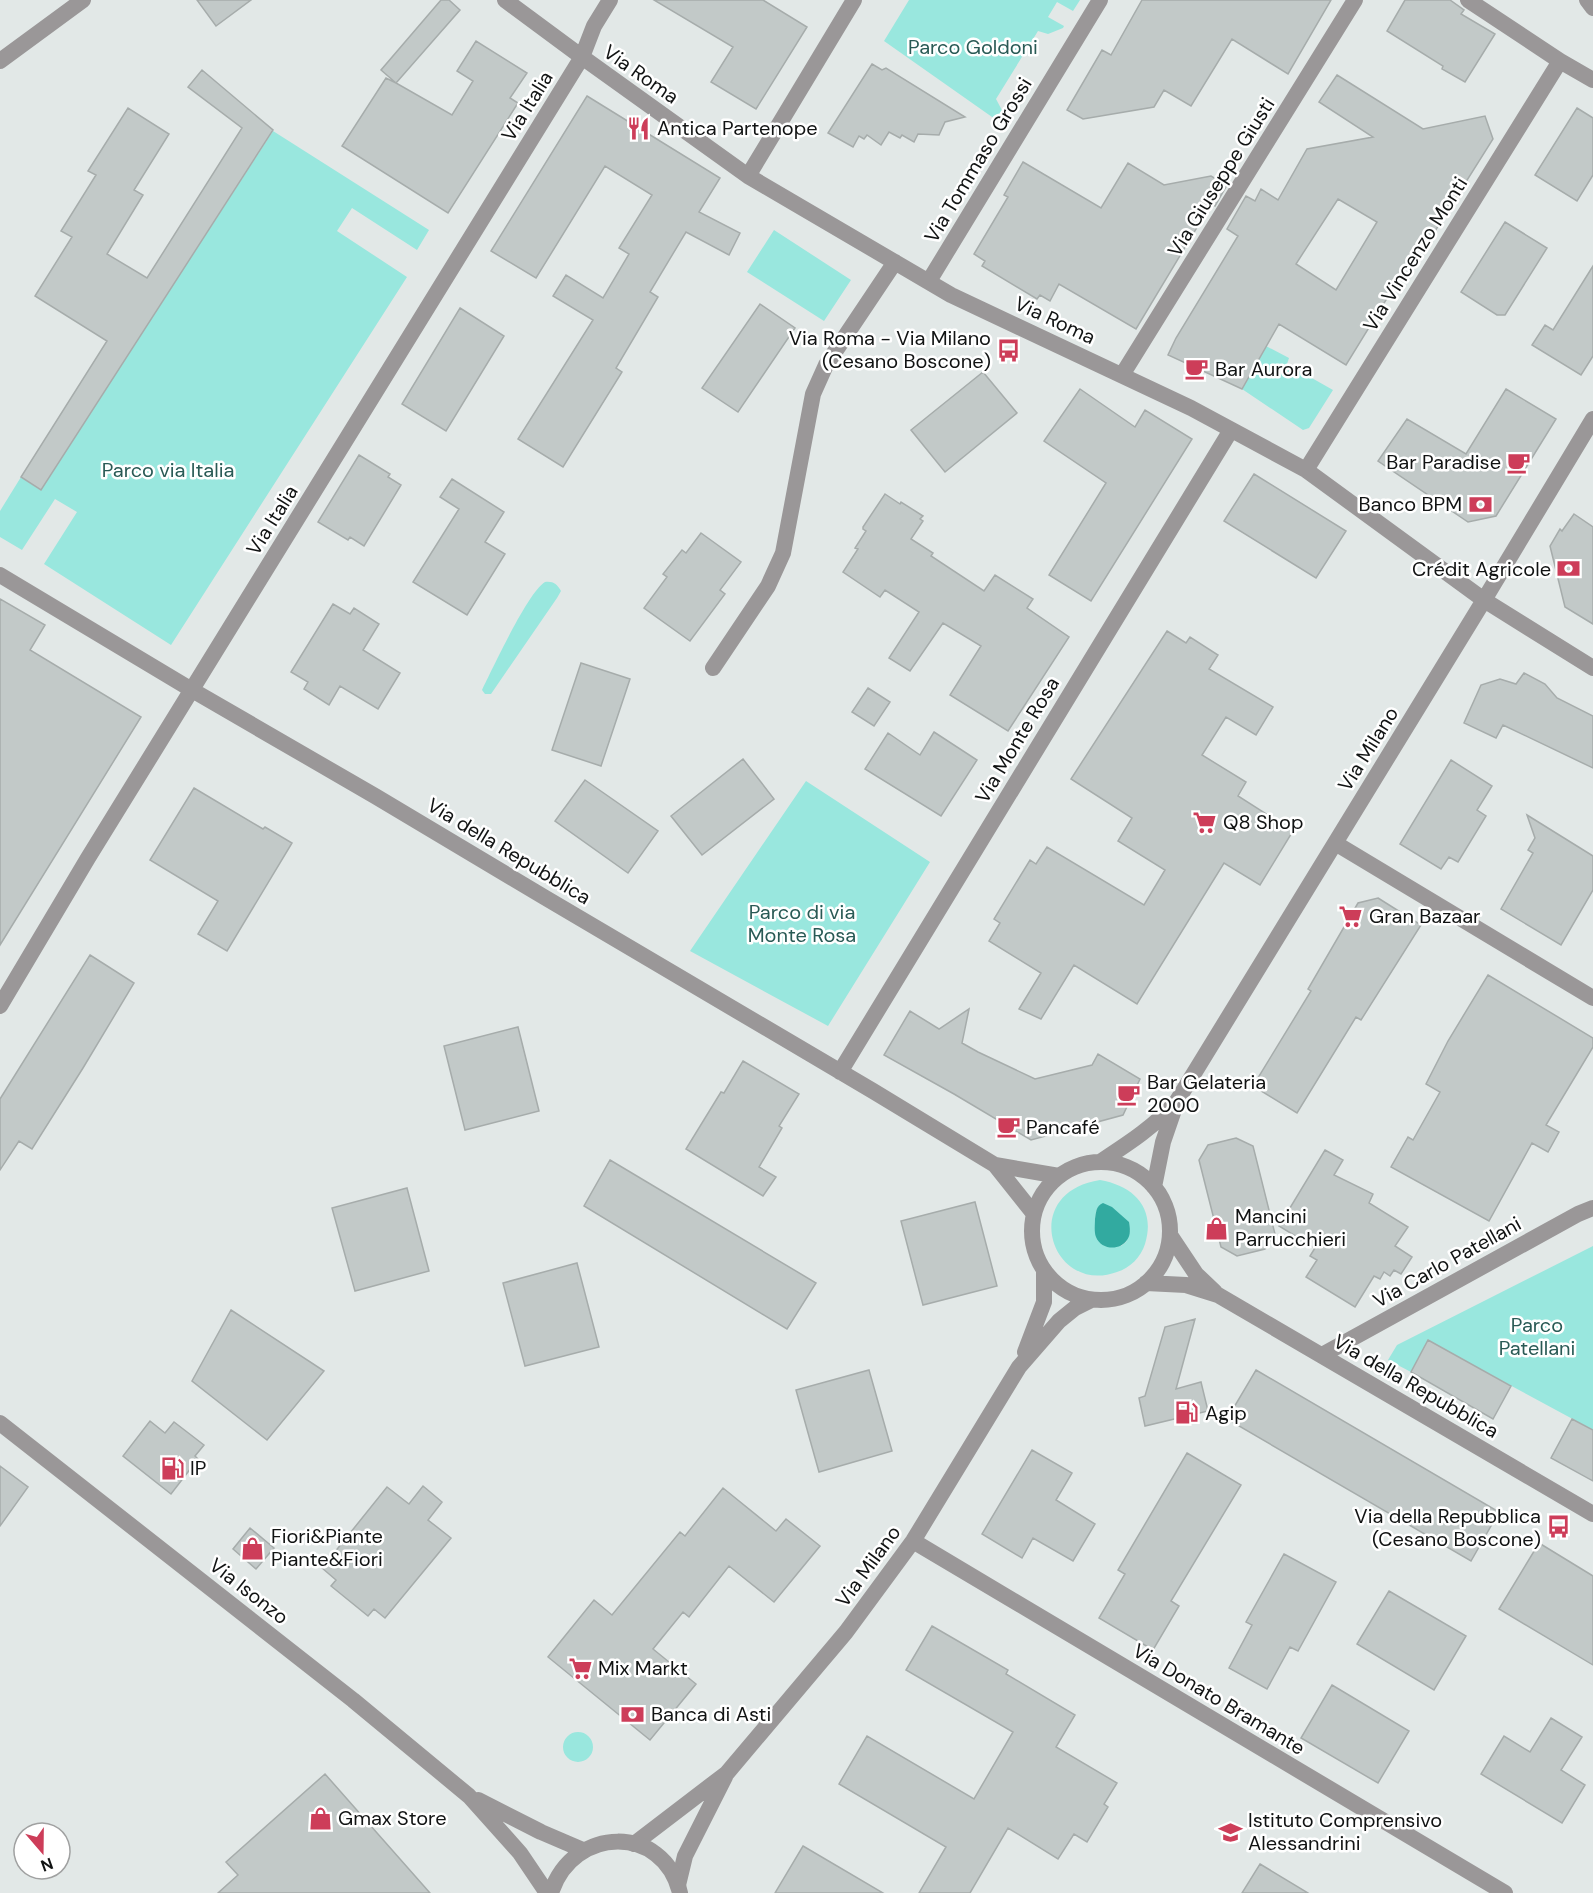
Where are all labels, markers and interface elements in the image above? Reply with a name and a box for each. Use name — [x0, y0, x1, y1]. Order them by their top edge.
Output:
park label: Parco Goldoni — [908, 34, 1038, 60]
street label: Via Roma — [598, 39, 684, 109]
street label: Via Italia — [495, 66, 559, 146]
street label: Via Tommaso Grossi — [918, 73, 1038, 247]
street label: Via Giuseppe Giusti — [1162, 93, 1280, 261]
restaurant icon: Antica Partenope — [626, 115, 652, 141]
place label: Antica Partenope — [657, 115, 818, 141]
street label: Via Vincenzo Monti — [1357, 172, 1473, 336]
street label: Via Roma — [1010, 290, 1100, 350]
place label: Via Roma - Via Milano (Cesano Boscone) — [789, 325, 991, 374]
bus stop icon: Via Roma - Via Milano (Cesano Boscone) — [996, 337, 1022, 363]
cafe icon: Bar Aurora — [1184, 356, 1210, 382]
place label: Bar Aurora — [1215, 356, 1312, 382]
place label: Bar Paradise — [1386, 449, 1501, 475]
cafe icon: Bar Paradise — [1506, 449, 1532, 475]
park label: Parco via Italia — [102, 457, 234, 483]
street label: Via Italia — [240, 480, 304, 560]
place label: Banco BPM — [1358, 491, 1462, 517]
bank icon: Banco BPM — [1467, 491, 1493, 517]
place label: Crédit Agricole — [1412, 556, 1551, 582]
bank icon: Crédit Agricole — [1556, 556, 1582, 582]
street label: Via Monte Rosa — [969, 672, 1065, 808]
street label: Via Milano — [1332, 702, 1404, 796]
street label: Via della Repubblica — [422, 792, 596, 910]
supermarket icon: Q8 Shop — [1192, 809, 1218, 835]
place label: Q8 Shop — [1223, 809, 1303, 835]
park label: Parco di via Monte Rosa — [748, 899, 856, 948]
supermarket icon: Gran Bazaar — [1338, 903, 1364, 929]
place label: Gran Bazaar — [1369, 903, 1481, 929]
place label: Bar Gelateria 2000 — [1147, 1069, 1266, 1118]
cafe icon: Bar Gelateria 2000 — [1116, 1081, 1142, 1107]
cafe icon: Pancafé — [995, 1114, 1021, 1140]
place label: Pancafé — [1026, 1114, 1100, 1140]
place label: Mancini Parrucchieri — [1235, 1203, 1346, 1252]
street label: Via Carlo Patellani — [1368, 1211, 1526, 1313]
shop icon: Mancini Parrucchieri — [1204, 1215, 1230, 1241]
park label: Parco Patellani — [1499, 1312, 1575, 1361]
street label: Via della Repubblica — [1329, 1328, 1503, 1444]
fuel station icon: Agip — [1174, 1400, 1200, 1426]
place label: Agip — [1205, 1400, 1247, 1426]
fuel station icon: IP — [159, 1455, 185, 1481]
place label: IP — [190, 1455, 206, 1481]
place label: Via della Repubblica (Cesano Boscone) — [1354, 1503, 1541, 1552]
bus stop icon: Via della Repubblica (Cesano Boscone) — [1546, 1514, 1572, 1540]
street label: Via Milano — [830, 1520, 906, 1612]
place label: Fiori&Piante Piante&Fiori — [271, 1523, 383, 1572]
shop icon: Fiori&Piante Piante&Fiori — [240, 1535, 266, 1561]
street label: Via Isonzo — [204, 1552, 294, 1630]
street label: Via Donato Bramante — [1128, 1637, 1310, 1761]
supermarket icon: Mix Markt — [567, 1655, 593, 1681]
place label: Mix Markt — [598, 1655, 688, 1681]
bank icon: Banca di Asti — [620, 1701, 646, 1727]
place label: Banca di Asti — [651, 1701, 771, 1727]
shop icon: Gmax Store — [307, 1805, 333, 1831]
place label: Gmax Store — [338, 1805, 447, 1831]
place label: Istituto Comprensivo Alessandrini — [1248, 1807, 1442, 1856]
school or university icon: Istituto Comprensivo Alessandrini — [1217, 1819, 1243, 1845]
north arrow — [12, 1821, 72, 1881]
text: N — [38, 1853, 56, 1876]

